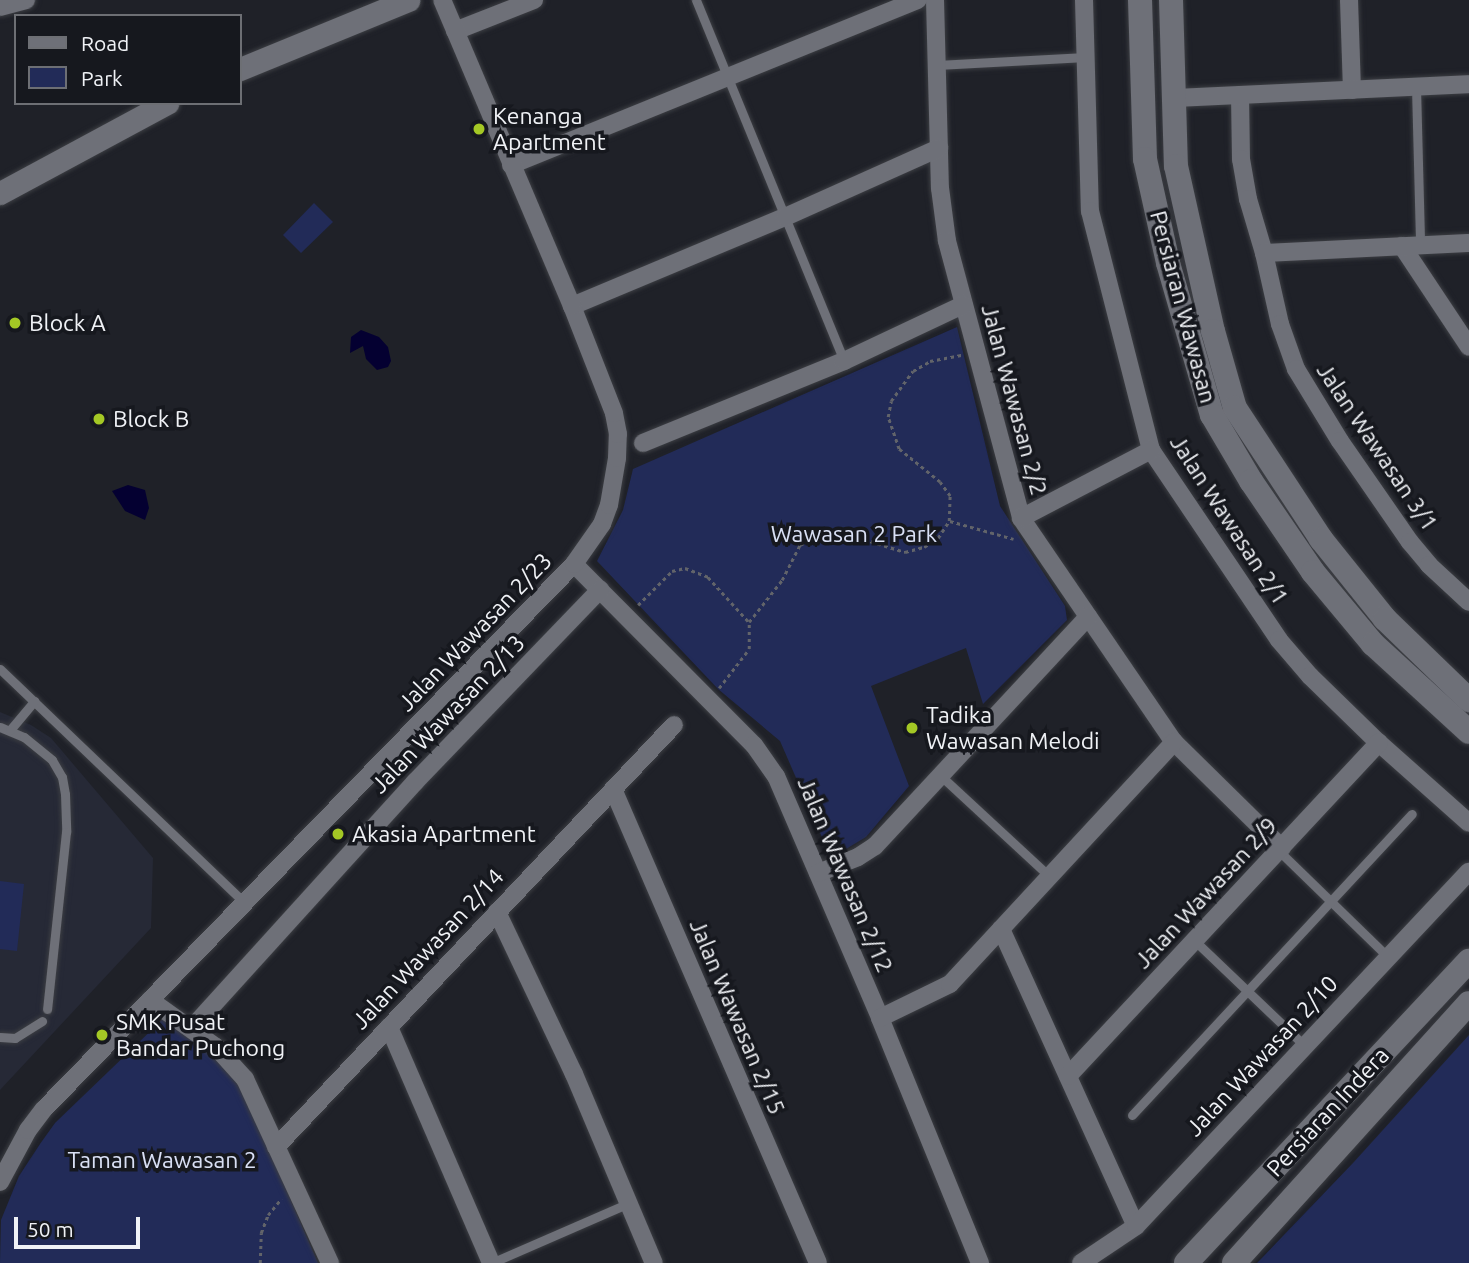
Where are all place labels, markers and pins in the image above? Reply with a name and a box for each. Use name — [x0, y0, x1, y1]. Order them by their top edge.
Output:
place label: Kenanga Apartment — [493, 102, 606, 156]
marker: Kenanga Apartment — [471, 121, 487, 137]
place label: Block A — [29, 309, 106, 337]
marker: Block A — [7, 315, 23, 331]
place label: Block B — [113, 405, 189, 433]
marker: Block B — [91, 411, 107, 427]
place label: Tadika Wawasan Melodi — [926, 701, 1100, 755]
marker: Tadika Wawasan Melodi — [904, 720, 920, 736]
place label: Akasia Apartment — [352, 820, 536, 848]
marker: Akasia Apartment — [330, 826, 346, 842]
place label: SMK Pusat Bandar Puchong — [116, 1008, 285, 1062]
marker: SMK Pusat Bandar Puchong — [94, 1027, 110, 1043]

